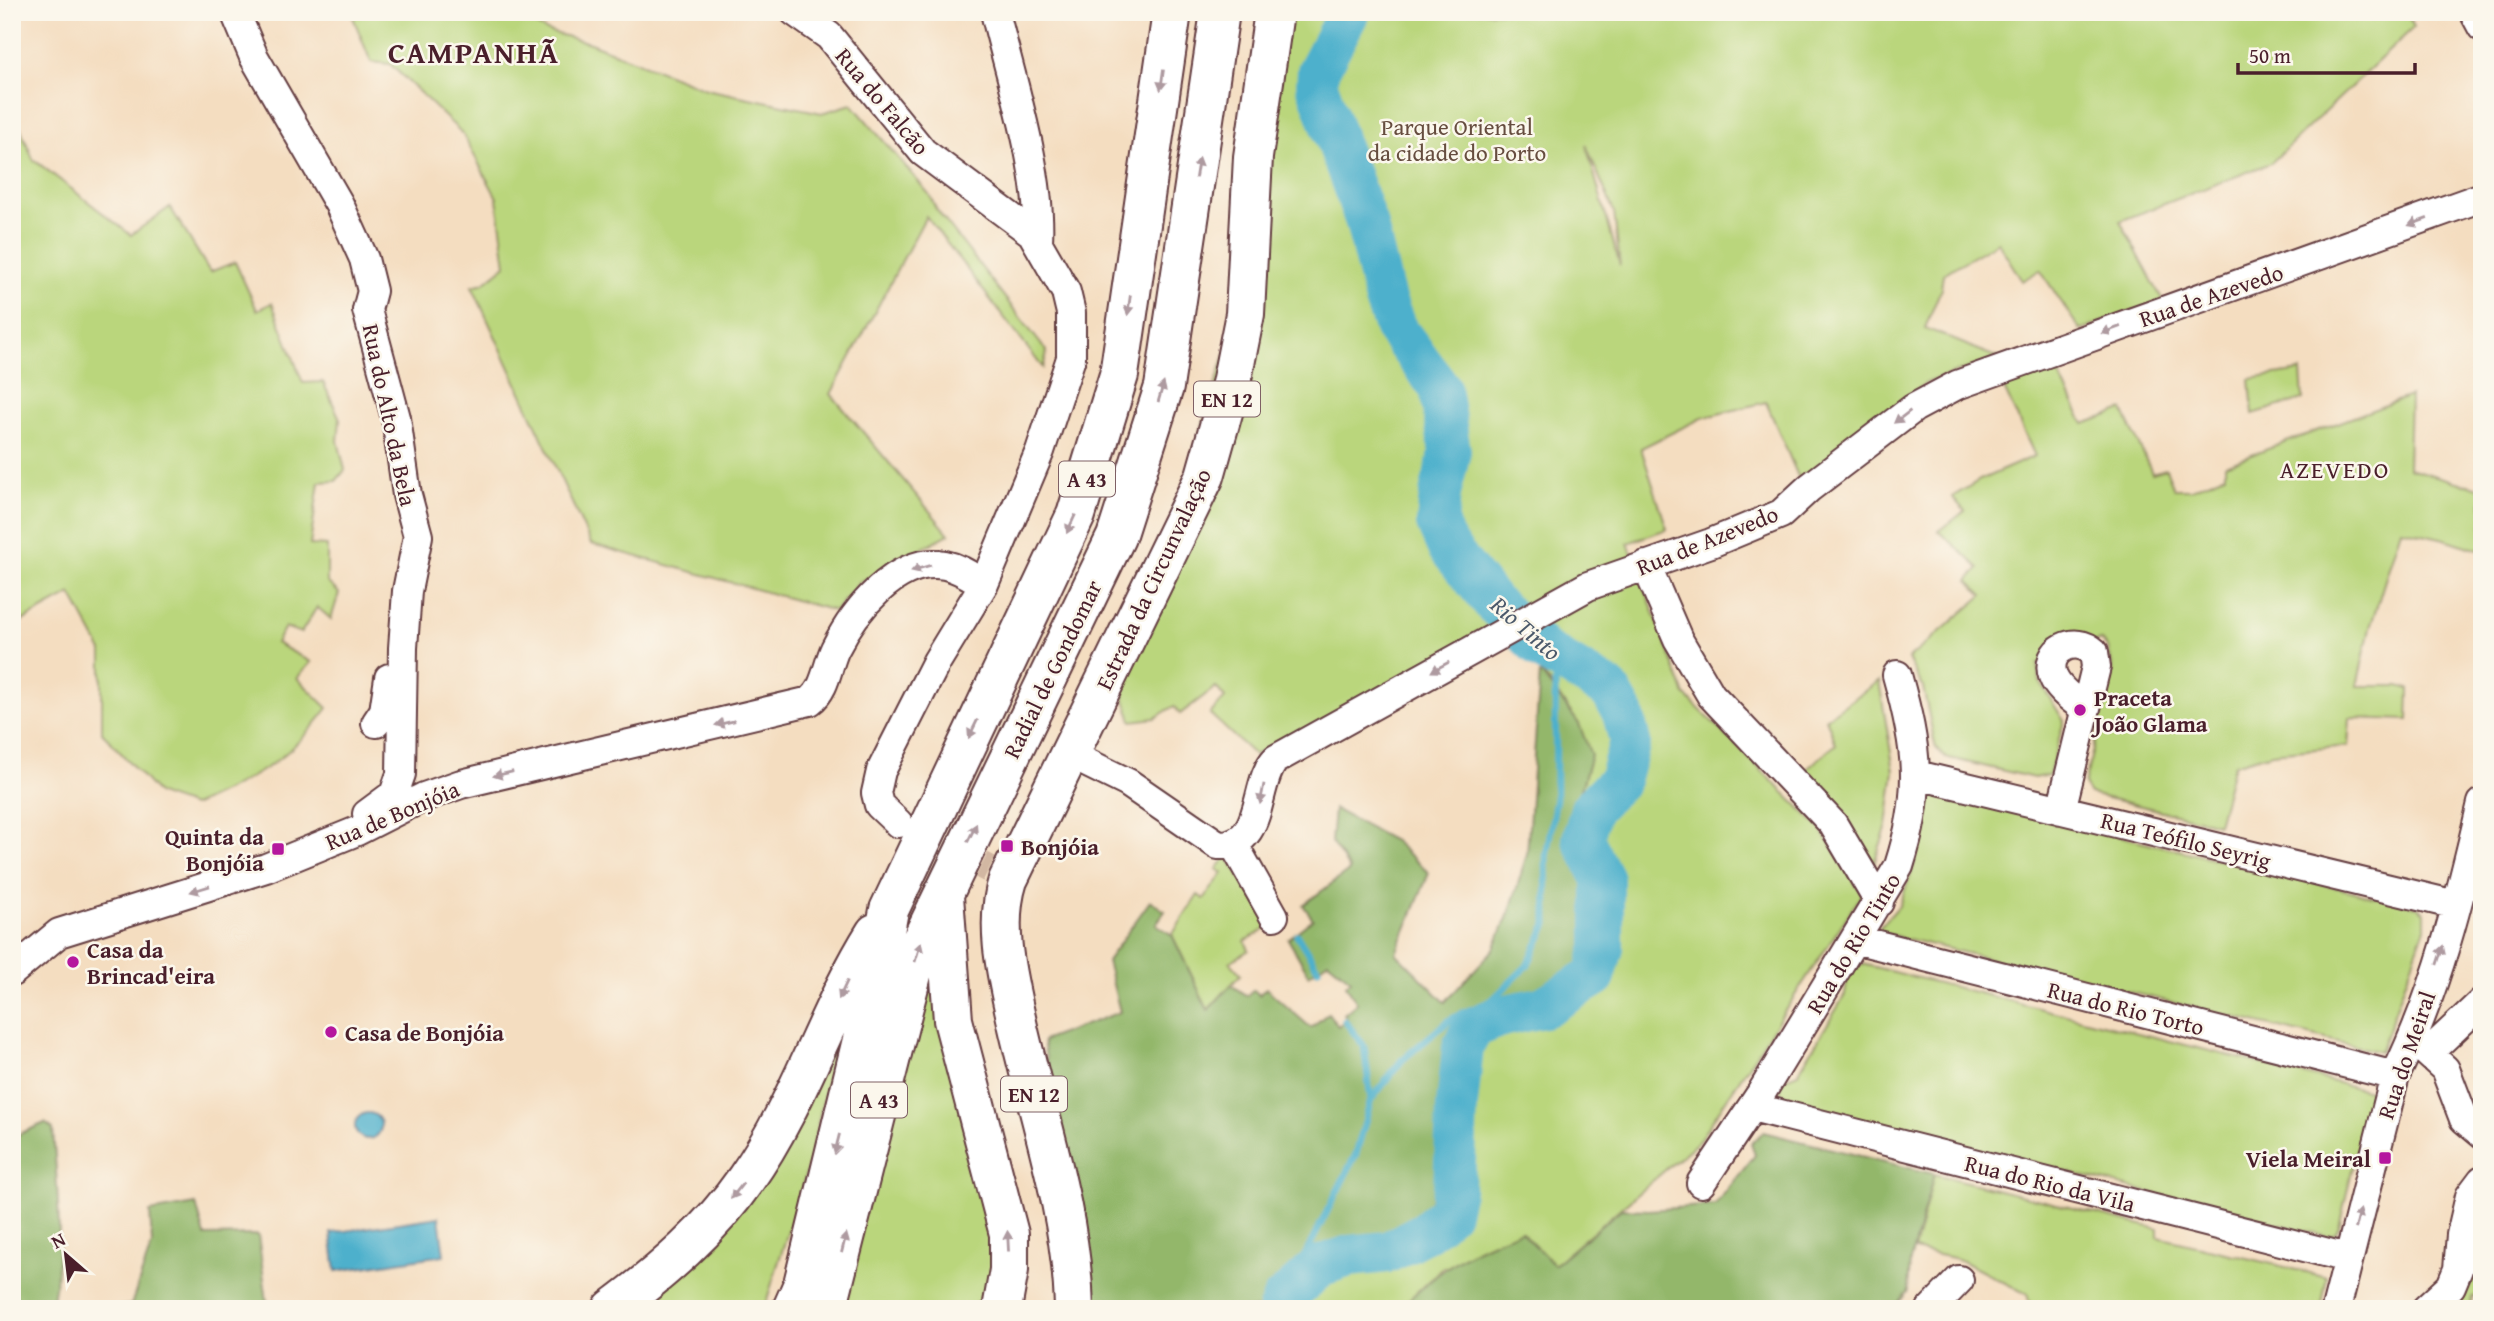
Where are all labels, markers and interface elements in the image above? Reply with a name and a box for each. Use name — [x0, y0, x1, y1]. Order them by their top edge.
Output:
district label: CAMPANHÃ — [388, 30, 560, 74]
scale bar — [2238, 32, 2415, 76]
street label: Rua do Falcão — [828, 40, 938, 162]
text: 50 m — [2249, 40, 2291, 71]
one-way arrow — [1156, 69, 1167, 91]
park label: Parque Oriental da cidade do Porto — [1368, 110, 1546, 169]
one-way arrow — [1192, 157, 1203, 179]
one-way arrow — [2408, 216, 2429, 227]
street label: Rua de Azevedo — [2135, 255, 2287, 335]
one-way arrow — [1124, 294, 1135, 316]
street label: Rua do Alto da Bela — [355, 321, 425, 509]
one-way arrow — [2101, 325, 2122, 336]
one-way arrow — [1157, 382, 1167, 403]
road number: EN 12 — [1194, 382, 1260, 416]
one-way arrow — [1893, 410, 1911, 424]
district label: AZEVEDO — [2280, 452, 2390, 487]
road number: A 43 — [1059, 462, 1115, 496]
street label: Estrada da Circunvalação — [1087, 463, 1219, 695]
street label: Rua de Azevedo — [1631, 497, 1783, 583]
one-way arrow — [1065, 514, 1077, 534]
one-way arrow — [910, 563, 932, 574]
street label: Radial de Gondomar — [994, 574, 1110, 764]
water label: Rio Tinto — [1482, 587, 1569, 668]
one-way arrow — [1430, 661, 1450, 673]
place label: Praceta João Glama — [2090, 681, 2208, 740]
marker: Praceta João Glama — [2072, 702, 2088, 718]
one-way arrow — [714, 717, 736, 728]
one-way arrow — [967, 719, 979, 739]
one-way arrow — [492, 769, 514, 780]
street label: Rua de Bonjóia — [320, 772, 464, 858]
one-way arrow — [1256, 783, 1267, 805]
street label: Rua Teófilo Seyrig — [2098, 803, 2275, 877]
place label: Quinta da Bonjóia — [165, 820, 264, 879]
one-way arrow — [967, 823, 978, 843]
place label: Bonjóia — [1021, 830, 1099, 863]
marker: Bonjóia — [999, 838, 1015, 854]
marker: Quinta da Bonjóia — [270, 841, 286, 857]
street label: Rua do Rio Tinto — [1798, 866, 1908, 1020]
one-way arrow — [189, 885, 210, 895]
place label: Casa da Brincad'eira — [87, 933, 215, 992]
one-way arrow — [913, 941, 924, 962]
one-way arrow — [2435, 945, 2446, 966]
marker: Casa da Brincad'eira — [65, 954, 81, 970]
street label: Rua do Rio Torto — [2044, 973, 2208, 1043]
one-way arrow — [837, 980, 849, 1000]
street label: Rua do Meiral — [2369, 987, 2443, 1123]
place label: Casa de Bonjóia — [345, 1016, 504, 1049]
marker: Casa de Bonjóia — [323, 1024, 339, 1040]
road number: EN 12 — [1001, 1076, 1067, 1112]
road number: A 43 — [851, 1082, 907, 1118]
one-way arrow — [831, 1133, 842, 1155]
place label: Viela Meiral — [2246, 1142, 2371, 1175]
street label: Rua do Rio da Vila — [1961, 1146, 2139, 1220]
marker: Viela Meiral — [2377, 1150, 2393, 1166]
one-way arrow — [730, 1183, 745, 1200]
one-way arrow — [2353, 1208, 2364, 1230]
north arrow — [32, 1220, 102, 1290]
text: N — [46, 1225, 70, 1255]
one-way arrow — [1003, 1230, 1014, 1252]
one-way arrow — [839, 1232, 850, 1254]

